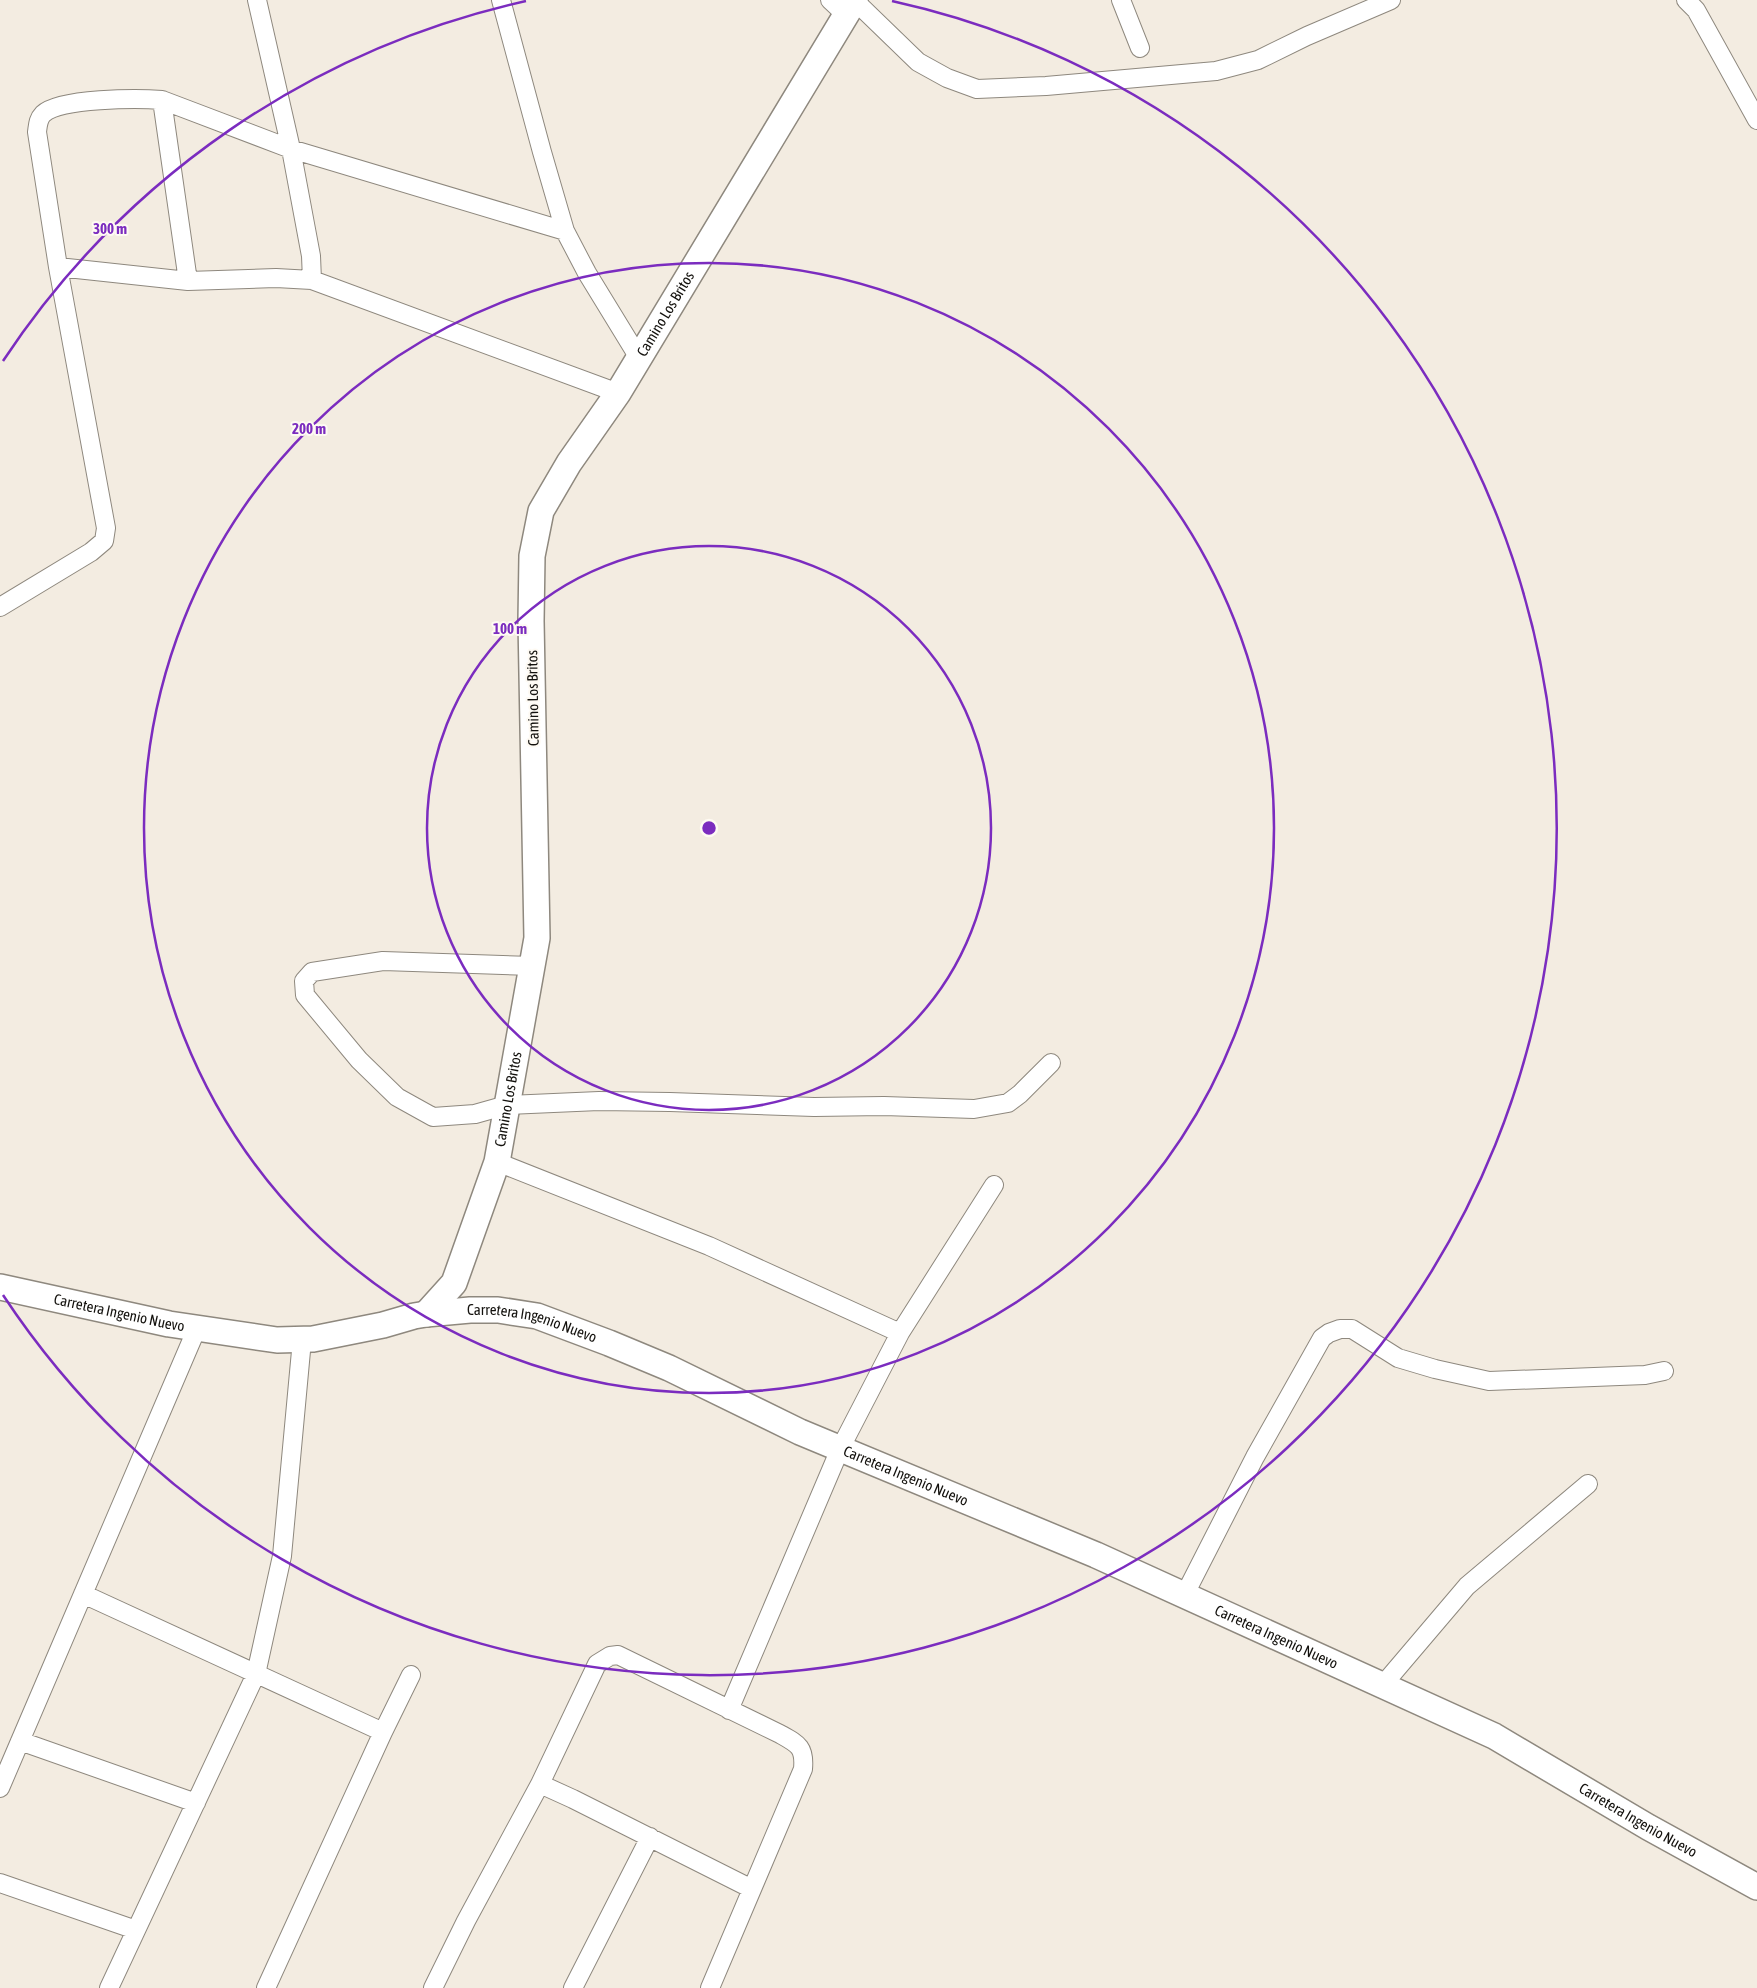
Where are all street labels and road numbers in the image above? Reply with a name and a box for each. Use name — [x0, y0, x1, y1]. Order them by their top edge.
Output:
street label: Camino Los Britos — [633, 268, 697, 359]
street label: Camino Los Britos — [523, 650, 542, 746]
street label: Camino Los Britos — [491, 1050, 525, 1148]
street label: Carretera Ingenio Nuevo — [52, 1290, 186, 1334]
street label: Carretera Ingenio Nuevo — [467, 1301, 599, 1346]
street label: Carretera Ingenio Nuevo — [841, 1442, 971, 1509]
street label: Carretera Ingenio Nuevo — [1212, 1601, 1341, 1672]
street label: Carretera Ingenio Nuevo — [1576, 1779, 1700, 1860]

